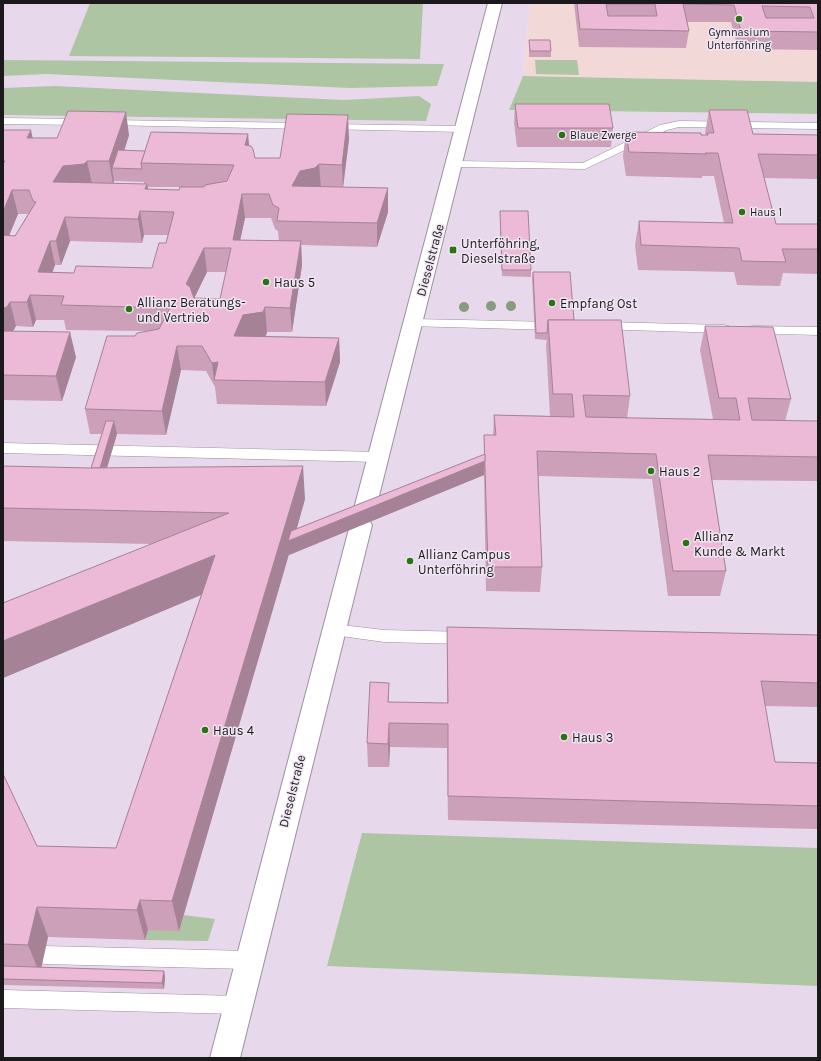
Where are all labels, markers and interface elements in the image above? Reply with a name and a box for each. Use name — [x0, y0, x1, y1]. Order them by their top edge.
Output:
marker: Gymnasium Unterföhring — [734, 14, 744, 24]
place label: Gymnasium Unterföhring — [707, 26, 772, 52]
place label: Blaue Zwerge — [570, 129, 637, 142]
marker: Blaue Zwerge — [557, 130, 567, 140]
place label: Haus 1 — [750, 206, 782, 219]
marker: Haus 1 — [737, 207, 747, 217]
street label: Dieselstraße — [413, 222, 447, 298]
place label: Unterföhring, Dieselstraße — [461, 236, 540, 266]
marker: Unterföhring, Dieselstraße — [448, 245, 458, 255]
place label: Haus 5 — [274, 275, 315, 290]
marker: Haus 5 — [261, 277, 271, 287]
place label: Allianz Beratungs- und Vertrieb — [137, 295, 246, 325]
place label: Empfang Ost — [560, 296, 637, 311]
marker: Empfang Ost — [547, 298, 557, 308]
marker: Allianz Beratungs- und Vertrieb — [124, 304, 134, 314]
place label: Haus 2 — [659, 464, 700, 479]
marker: Haus 2 — [646, 466, 656, 476]
place label: Allianz Kunde & Markt — [694, 529, 785, 559]
marker: Allianz Kunde & Markt — [681, 538, 691, 548]
place label: Allianz Campus Unterföhring — [418, 547, 511, 577]
marker: Allianz Campus Unterföhring — [405, 556, 415, 566]
place label: Haus 4 — [213, 723, 254, 738]
marker: Haus 4 — [200, 725, 210, 735]
place label: Haus 3 — [572, 730, 613, 745]
marker: Haus 3 — [559, 732, 569, 742]
street label: Dieselstraße — [276, 753, 308, 829]

